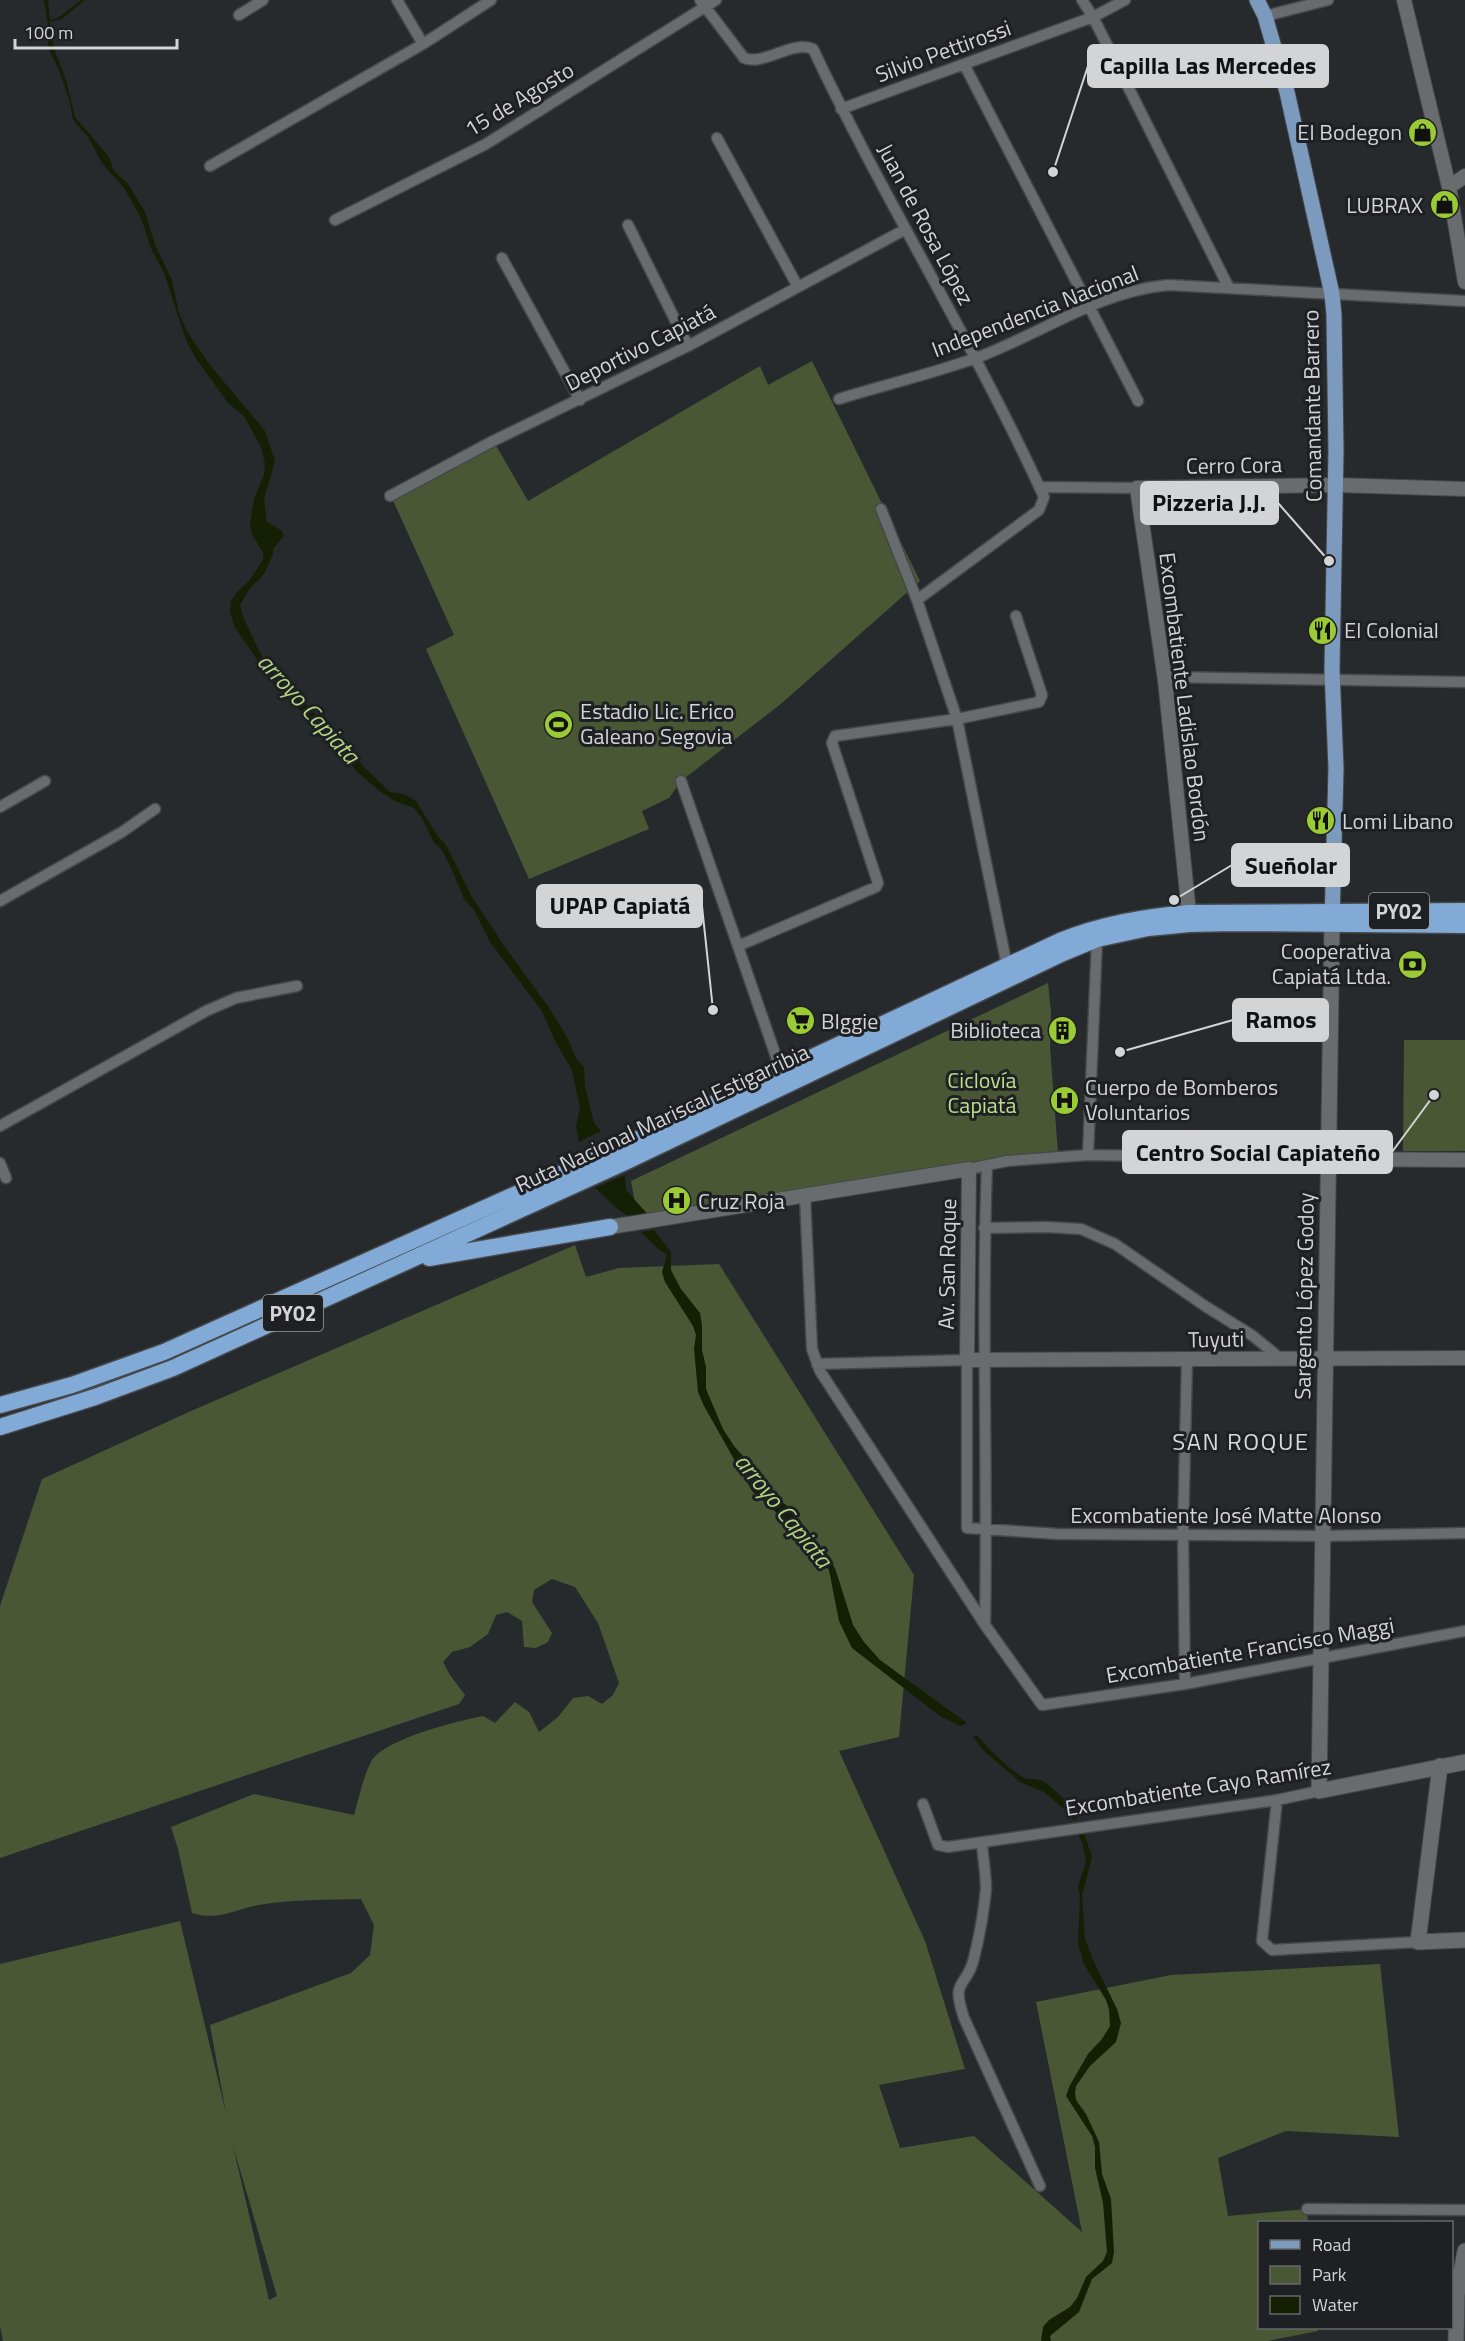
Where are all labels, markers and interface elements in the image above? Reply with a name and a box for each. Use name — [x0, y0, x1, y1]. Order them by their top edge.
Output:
street label: Silvio Pettirossi — [870, 11, 1016, 91]
scale bar — [15, 12, 177, 50]
text: 100 m — [24, 19, 73, 46]
callout: Capilla Las Mercedes — [1088, 45, 1328, 87]
text: Capilla Las Mercedes — [1100, 47, 1316, 83]
street label: 15 de Agosto — [458, 53, 580, 145]
place label: El Bodegon — [1297, 115, 1402, 149]
shop icon: El Bodegon — [1407, 116, 1439, 148]
street label: Juan de Rosa López — [869, 137, 983, 311]
place label: LUBRAX — [1346, 188, 1423, 222]
shop icon: LUBRAX — [1428, 189, 1460, 221]
street label: Independencia Nacional — [927, 256, 1143, 366]
street label: Deportivo Capiatá — [559, 294, 721, 400]
street label: Comandante Barrero — [1293, 310, 1331, 502]
street label: Cerro Cora — [1186, 447, 1282, 483]
callout: Pizzeria J.J. — [1141, 482, 1278, 524]
text: Pizzeria J.J. — [1152, 484, 1266, 520]
street label: Excombatiente Ladislao Bordón — [1150, 550, 1220, 844]
place label: El Colonial — [1344, 613, 1439, 647]
restaurant icon: El Colonial — [1307, 614, 1339, 646]
water label: arroyo Capiata — [249, 644, 370, 773]
place label: Estadio Lic. Erico Galeano Segovia — [580, 694, 734, 753]
sports icon: Estadio Lic. Erico Galeano Segovia — [543, 708, 575, 740]
place label: Lomi Libano — [1342, 804, 1453, 838]
restaurant icon: Lomi Libano — [1305, 805, 1337, 837]
callout: Sueñolar — [1232, 844, 1349, 886]
text: Sueñolar — [1245, 847, 1337, 883]
callout: UPAP Capiatá — [537, 885, 702, 927]
text: UPAP Capiatá — [549, 887, 691, 923]
road number: PY02 — [1369, 893, 1429, 929]
place label: Cooperativa Capiatá Ltda. — [1272, 934, 1391, 993]
bank icon: Cooperativa Capiatá Ltda. — [1396, 948, 1428, 980]
callout: Ramos — [1233, 999, 1328, 1041]
text: Ramos — [1245, 1001, 1317, 1037]
place label: BIggie — [821, 1004, 878, 1038]
supermarket icon: BIggie — [784, 1005, 816, 1037]
place label: Biblioteca — [950, 1013, 1041, 1047]
building icon: Biblioteca — [1046, 1014, 1078, 1046]
street label: Ruta Nacional Mariscal Estigarribia — [509, 1035, 815, 1201]
park label: Ciclovía Capiatá — [947, 1063, 1017, 1122]
place label: Cuerpo de Bomberos Voluntarios — [1085, 1070, 1278, 1129]
hospital icon: Cuerpo de Bomberos Voluntarios — [1048, 1084, 1080, 1116]
callout: Centro Social Capiateño — [1123, 1131, 1392, 1173]
text: Centro Social Capiateño — [1136, 1134, 1380, 1170]
place label: Cruz Roja — [698, 1184, 785, 1218]
hospital icon: Cruz Roja — [661, 1185, 693, 1217]
street label: Sargento López Godoy — [1285, 1192, 1323, 1400]
street label: Av. San Roque — [929, 1198, 965, 1330]
road number: PY02 — [263, 1295, 323, 1331]
street label: Tuyuti — [1188, 1322, 1244, 1356]
district label: SAN ROQUE — [1172, 1423, 1310, 1459]
water label: arroyo Capiata — [726, 1445, 843, 1577]
street label: Excombatiente José Matte Alonso — [1070, 1498, 1382, 1532]
street label: Excombatiente Francisco Maggi — [1103, 1608, 1397, 1692]
street label: Excombatiente Cayo Ramírez — [1062, 1749, 1334, 1825]
legend — [1258, 2221, 1453, 2329]
text: Road — [1312, 2231, 1351, 2258]
text: Park — [1312, 2261, 1347, 2288]
text: Water — [1312, 2291, 1358, 2318]

